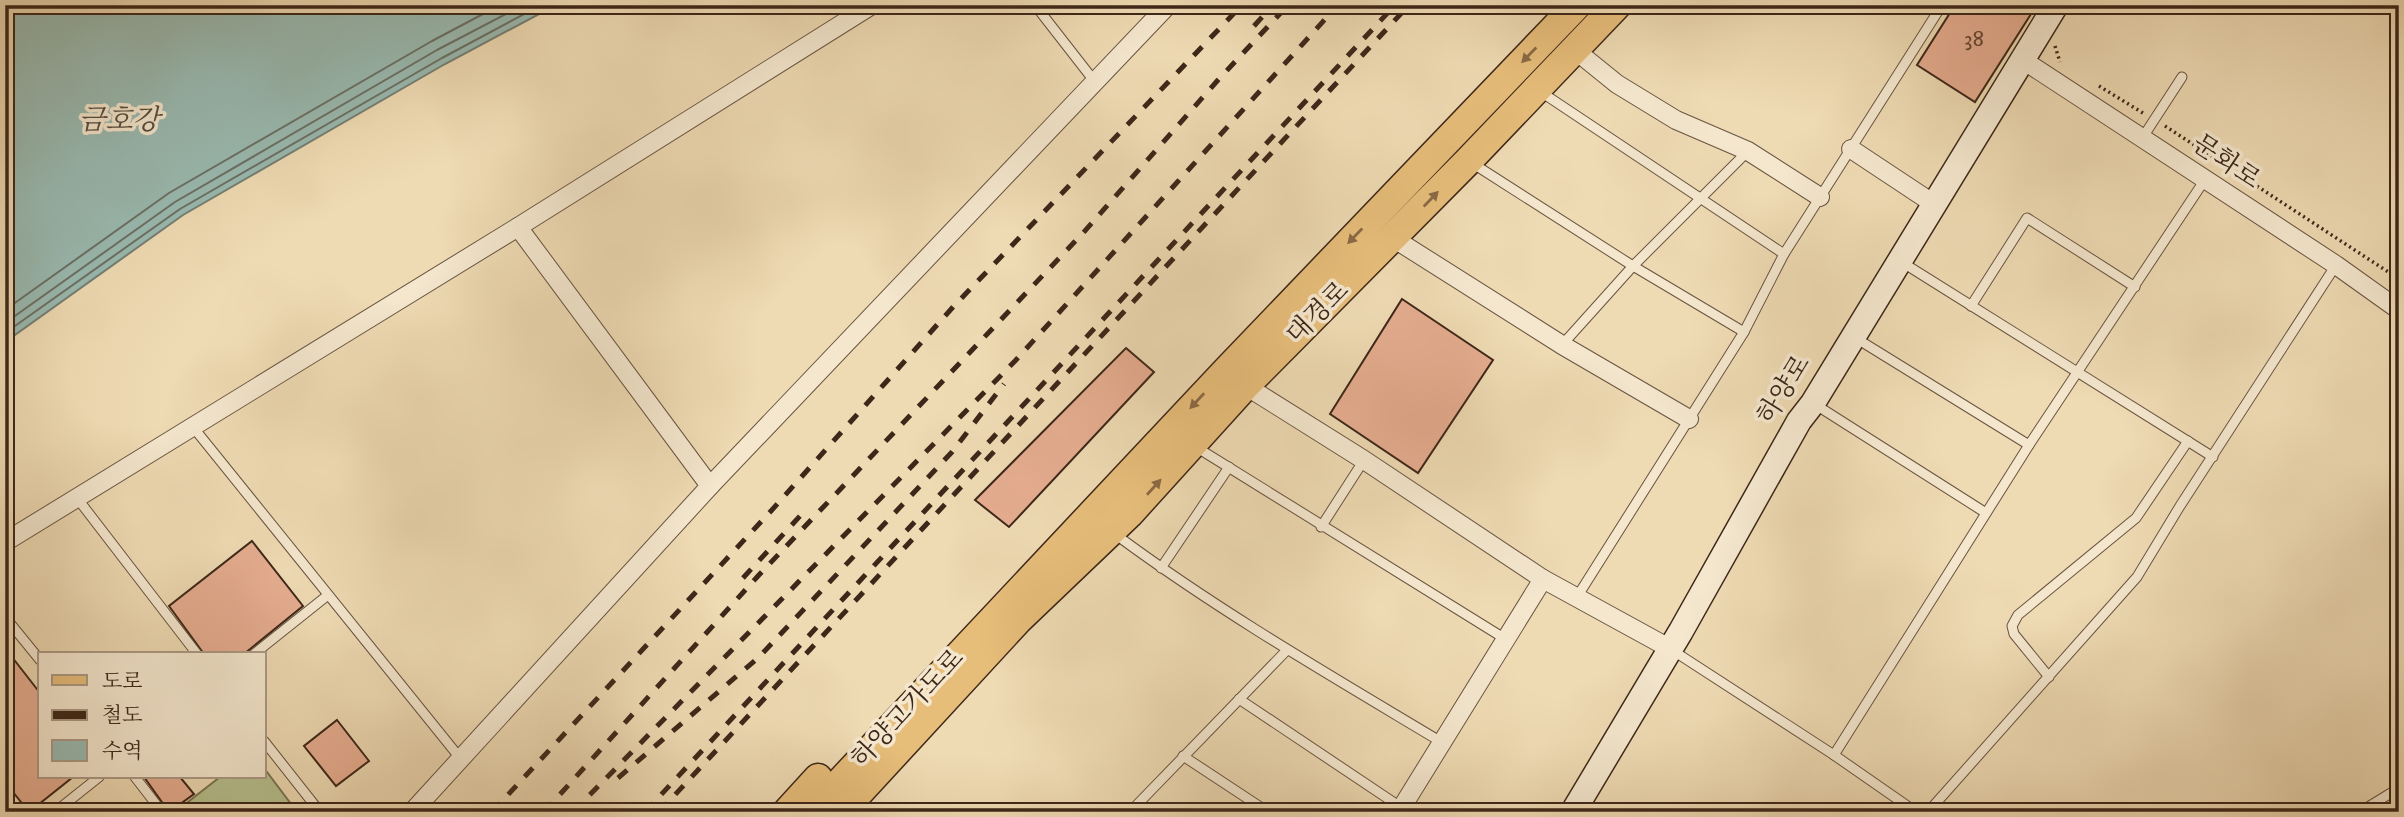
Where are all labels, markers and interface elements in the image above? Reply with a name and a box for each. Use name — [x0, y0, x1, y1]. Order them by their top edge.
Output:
house number: 38 — [1964, 25, 1984, 54]
one-way arrow — [1521, 46, 1538, 63]
water label: 금호강 — [78, 103, 164, 138]
street label: 문화로 — [2186, 127, 2266, 197]
one-way arrow — [1422, 191, 1439, 208]
one-way arrow — [1347, 227, 1363, 244]
street label: 대경로 — [1280, 275, 1356, 351]
street label: 하양로 — [1750, 349, 1818, 431]
one-way arrow — [1189, 392, 1206, 409]
one-way arrow — [1146, 478, 1162, 496]
street label: 하양고가도로 — [845, 643, 971, 775]
legend — [38, 652, 266, 778]
text: 도로 — [102, 669, 143, 695]
text: 철도 — [102, 703, 143, 729]
text: 수역 — [102, 739, 143, 765]

